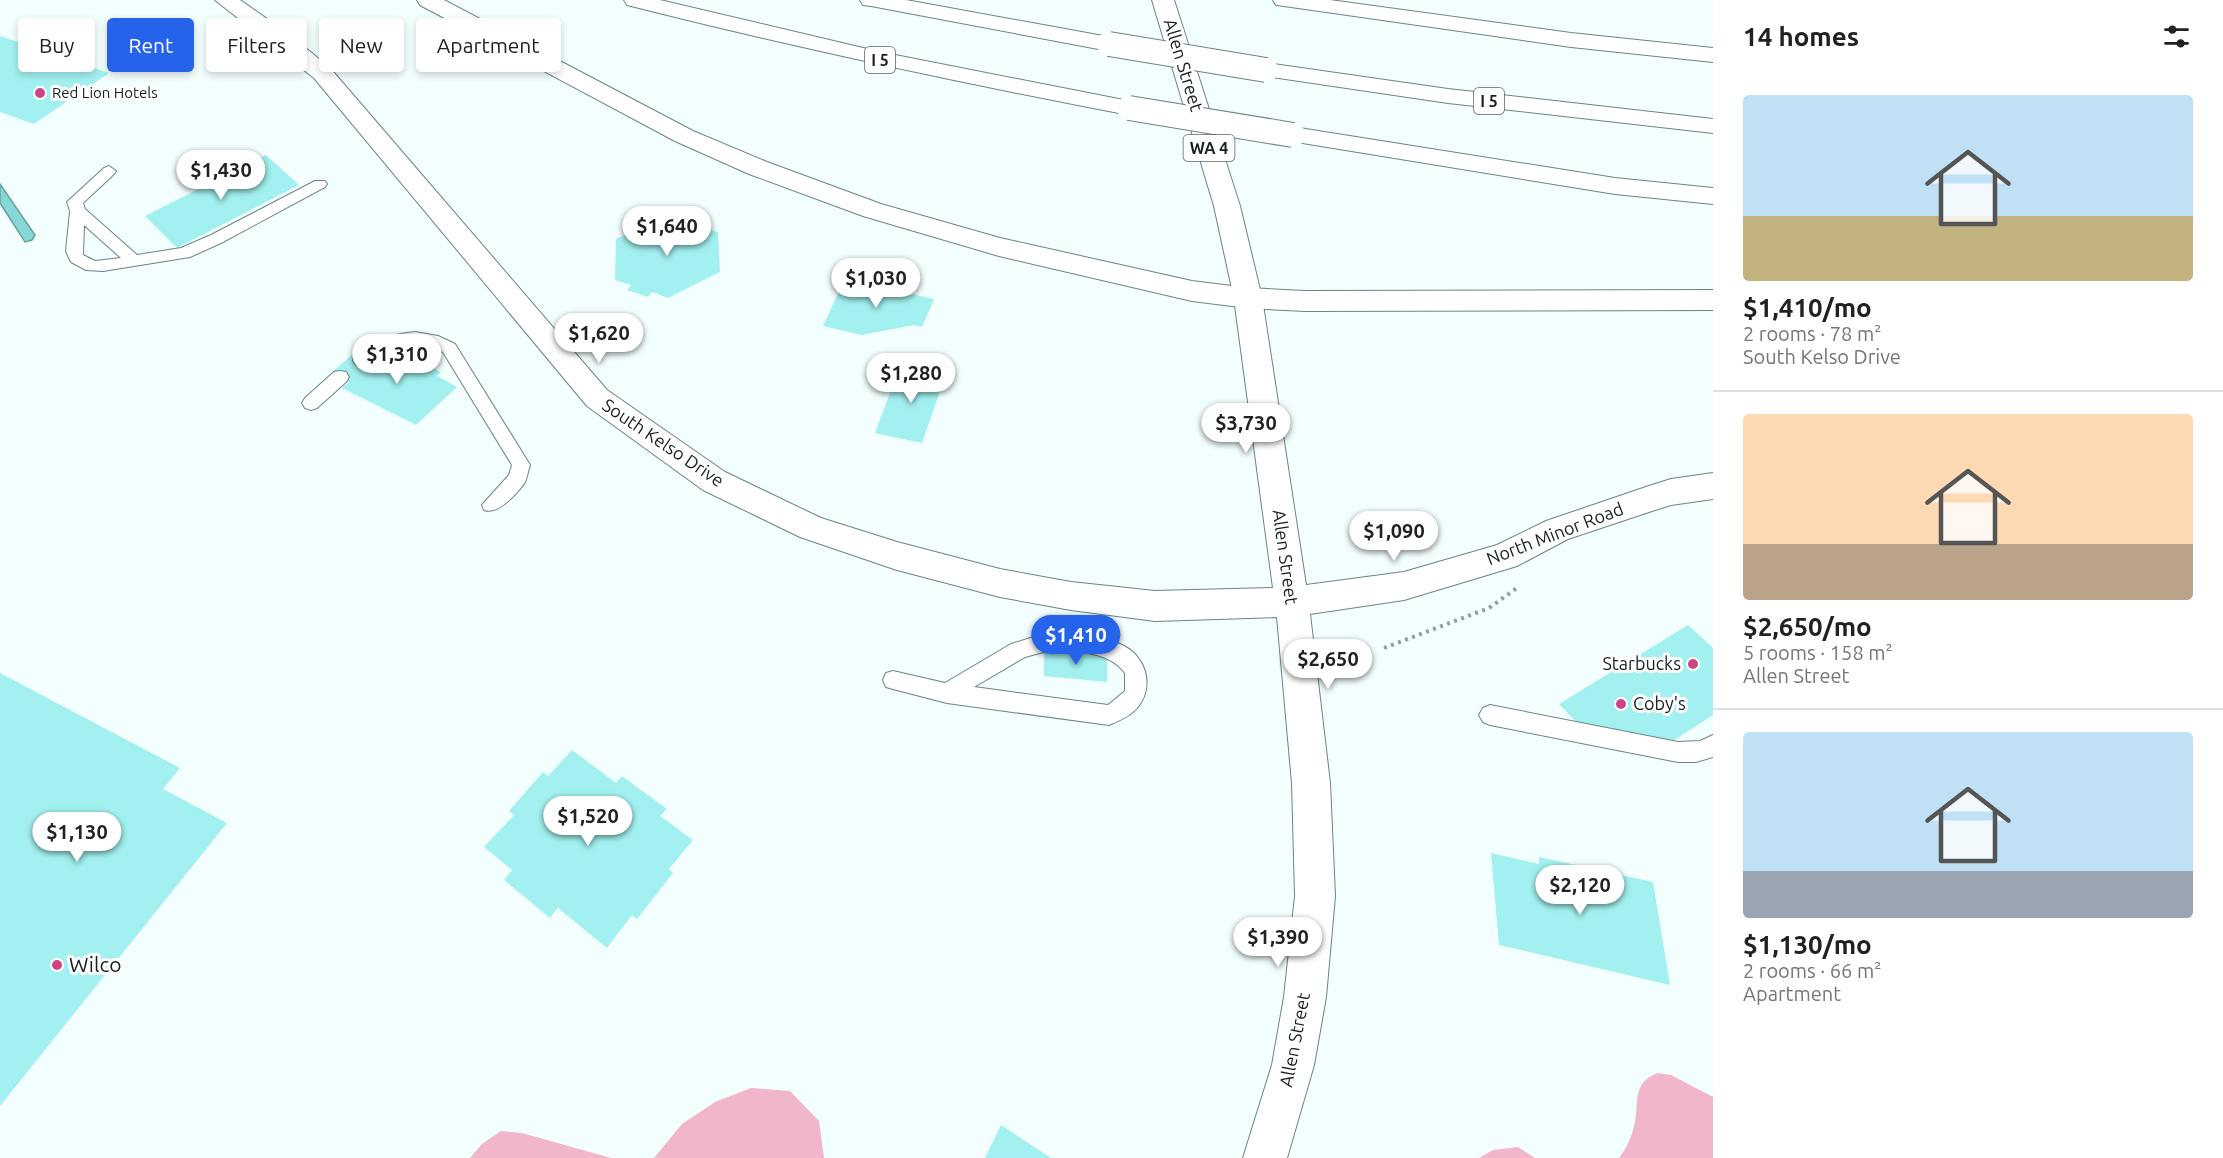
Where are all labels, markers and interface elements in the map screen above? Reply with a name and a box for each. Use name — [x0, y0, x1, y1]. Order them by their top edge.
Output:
street label: Allen Street — [1160, 16, 1208, 113]
chip: Buy — [18, 18, 95, 72]
chip: Rent — [107, 18, 194, 72]
chip: Filters — [206, 18, 307, 72]
chip: New — [319, 18, 404, 72]
chip: Apartment — [416, 18, 561, 72]
icon: filters — [2160, 20, 2193, 53]
text: 14 homes — [1743, 22, 1859, 51]
road number: I 5 — [865, 47, 895, 73]
place label: Red Lion Hotels — [52, 84, 158, 101]
marker: Red Lion Hotels — [33, 86, 47, 100]
road number: I 5 — [1474, 88, 1504, 114]
icon: home — [1914, 134, 2022, 242]
road number: WA 4 — [1184, 135, 1234, 161]
pin: $1,430 — [172, 150, 270, 201]
text: $1,430 — [190, 158, 252, 181]
pin: $1,640 — [618, 206, 716, 257]
text: $1,640 — [636, 214, 698, 237]
pin: $1,030 — [827, 258, 925, 309]
text: $1,030 — [845, 266, 907, 289]
text: $1,410/mo — [1743, 293, 1872, 322]
pin: $1,620 — [550, 313, 648, 364]
text: $1,620 — [568, 321, 630, 344]
text: 2 rooms · 78 m² — [1743, 322, 1881, 345]
pin: $1,310 — [348, 334, 446, 385]
text: $1,310 — [366, 342, 428, 365]
text: South Kelso Drive — [1743, 345, 1901, 368]
pin: $1,280 — [862, 353, 960, 404]
text: $1,280 — [880, 361, 942, 384]
street label: South Kelso Drive — [599, 394, 728, 490]
pin: $3,730 — [1197, 403, 1295, 454]
text: $3,730 — [1215, 411, 1277, 434]
icon: home — [1914, 453, 2022, 561]
street label: North Minor Road — [1483, 498, 1626, 568]
street label: Allen Street — [1269, 508, 1303, 606]
pin: $1,090 — [1345, 511, 1443, 562]
text: $1,090 — [1363, 519, 1425, 542]
text: $2,650/mo — [1743, 612, 1872, 641]
pin: $1,410 — [1027, 615, 1125, 666]
text: $1,410 — [1045, 623, 1107, 646]
pin: $2,650 — [1279, 639, 1377, 690]
text: 5 rooms · 158 m² — [1743, 641, 1893, 664]
text: $2,650 — [1297, 647, 1359, 670]
place label: Starbucks — [1602, 653, 1681, 673]
marker: Starbucks — [1686, 657, 1700, 671]
text: Allen Street — [1743, 664, 1849, 687]
place label: Coby's — [1633, 693, 1686, 713]
marker: Coby's — [1614, 697, 1628, 711]
icon: home — [1914, 771, 2022, 879]
pin: $1,520 — [539, 796, 637, 847]
text: $1,520 — [557, 804, 619, 827]
pin: $1,130 — [28, 812, 126, 863]
text: $1,130 — [46, 820, 108, 843]
pin: $2,120 — [1531, 865, 1629, 916]
text: $2,120 — [1549, 873, 1611, 896]
pin: $1,390 — [1229, 917, 1327, 968]
text: $1,390 — [1247, 925, 1309, 948]
text: $1,130/mo — [1743, 930, 1872, 959]
place label: Wilco — [69, 952, 121, 976]
marker: Wilco — [50, 958, 64, 972]
text: 2 rooms · 66 m² — [1743, 959, 1881, 982]
text: Apartment — [1743, 982, 1841, 1005]
street label: Allen Street — [1275, 991, 1313, 1089]

